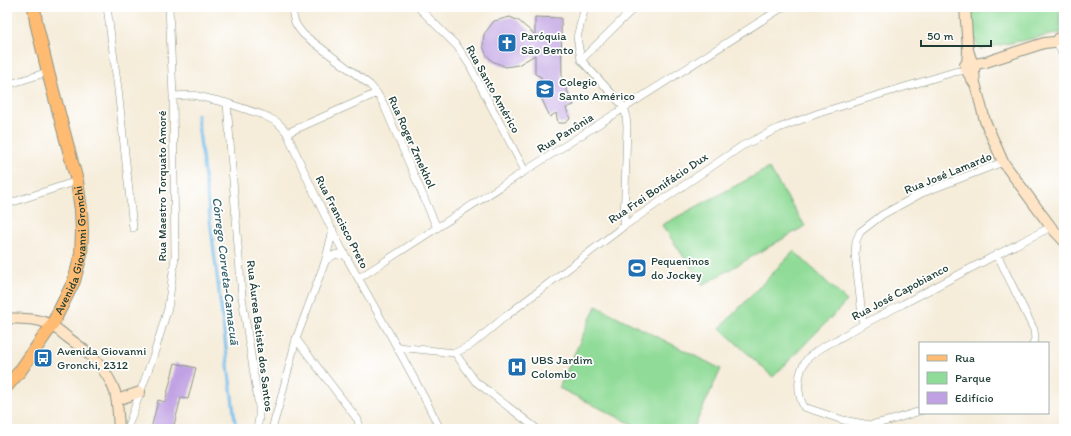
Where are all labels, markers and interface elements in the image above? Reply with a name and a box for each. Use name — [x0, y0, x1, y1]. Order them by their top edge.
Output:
scale bar — [921, 22, 991, 48]
place label: Paróquia São Bento — [521, 29, 574, 57]
text: 50 m — [927, 29, 953, 43]
church icon: Paróquia São Bento — [496, 32, 518, 54]
street label: Rua Santo Américo — [463, 43, 523, 135]
place label: Colegio Santo Américo — [559, 75, 635, 103]
school or university icon: Colegio Santo Américo — [534, 78, 556, 100]
street label: Rua Roger Zmekhol — [385, 94, 439, 191]
street label: Rua Maestro Torquato Amoré — [155, 110, 169, 262]
street label: Rua Panônia — [534, 110, 596, 156]
street label: Rua Frei Bonifácio Dux — [606, 149, 711, 227]
street label: Rua José Lamardo — [902, 149, 994, 197]
street label: Rua Francisco Preto — [313, 173, 371, 271]
street label: Avenida Giovanni Gronchi — [51, 185, 89, 317]
water label: Córrego Corveta-Camacuã — [209, 196, 243, 347]
place label: Pequeninos do Jockey — [651, 254, 709, 282]
sports icon: Pequeninos do Jockey — [626, 257, 648, 279]
street label: Rua Áurea Batista dos Santos — [244, 260, 276, 412]
street label: Rua José Capobianco — [849, 261, 951, 323]
legend — [919, 342, 1049, 414]
place label: Avenida Giovanni Gronchi, 2312 — [57, 344, 146, 372]
bus stop icon: Avenida Giovanni Gronchi, 2312 — [32, 347, 54, 369]
text: Rua — [955, 351, 975, 365]
place label: UBS Jardim Colombo — [531, 353, 593, 381]
hospital icon: UBS Jardim Colombo — [506, 356, 528, 378]
text: Parque — [955, 371, 991, 385]
text: Edifício — [955, 391, 994, 405]

